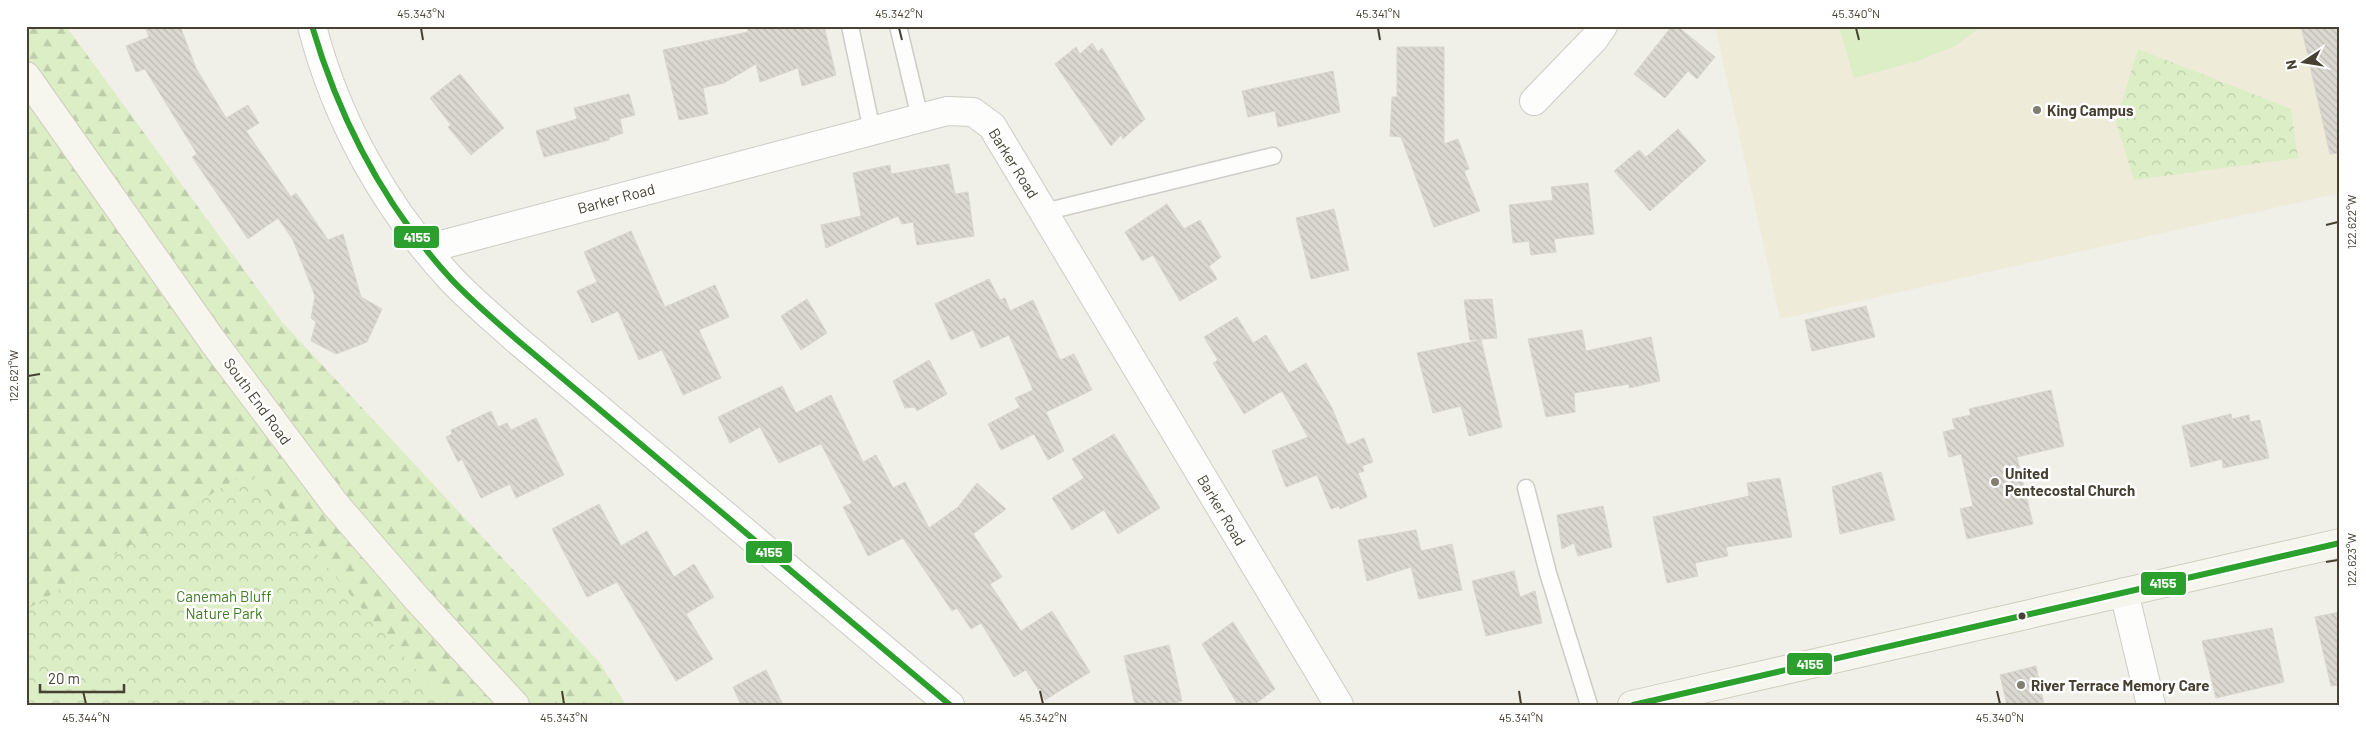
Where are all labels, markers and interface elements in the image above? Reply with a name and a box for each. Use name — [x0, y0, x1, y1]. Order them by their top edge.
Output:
text: 45.343°N — [397, 6, 445, 20]
text: 45.342°N — [875, 6, 923, 20]
text: 45.341°N — [1356, 6, 1400, 20]
text: 45.340°N — [1832, 6, 1880, 20]
north arrow — [2278, 38, 2328, 88]
text: N — [2282, 58, 2300, 71]
place label: King Campus — [2047, 101, 2134, 119]
marker: King Campus — [2031, 104, 2043, 116]
street label: Barker Road — [985, 125, 1043, 201]
street label: Barker Road — [575, 179, 657, 217]
text: 122.622°W — [2344, 194, 2358, 249]
line badge: 4155 — [393, 225, 440, 249]
text: 4155 — [403, 228, 431, 245]
text: 122.621°W — [6, 349, 20, 402]
street label: South End Road — [220, 354, 296, 448]
place label: United Pentecostal Church — [2005, 464, 2135, 499]
street label: Barker Road — [1194, 471, 1250, 549]
marker: United Pentecostal Church — [1989, 476, 2001, 488]
text: 122.623°W — [2344, 532, 2358, 587]
line badge: 4155 — [745, 540, 793, 564]
text: 4155 — [755, 543, 783, 560]
line badge: 4155 — [2140, 571, 2187, 596]
text: 4155 — [2149, 574, 2177, 591]
park label: Canemah Bluff Nature Park — [176, 587, 272, 622]
unlabelled marker — [2017, 611, 2027, 621]
line badge: 4155 — [1786, 652, 1833, 676]
text: 4155 — [1796, 655, 1824, 672]
scale bar — [40, 661, 124, 693]
text: 20 m — [48, 669, 80, 687]
place label: River Terrace Memory Care — [2031, 676, 2209, 694]
marker: River Terrace Memory Care — [2015, 679, 2027, 691]
text: 45.344°N — [62, 710, 110, 724]
text: 45.343°N — [540, 710, 588, 724]
text: 45.342°N — [1019, 710, 1067, 724]
text: 45.341°N — [1499, 710, 1543, 724]
text: 45.340°N — [1976, 710, 2024, 724]

